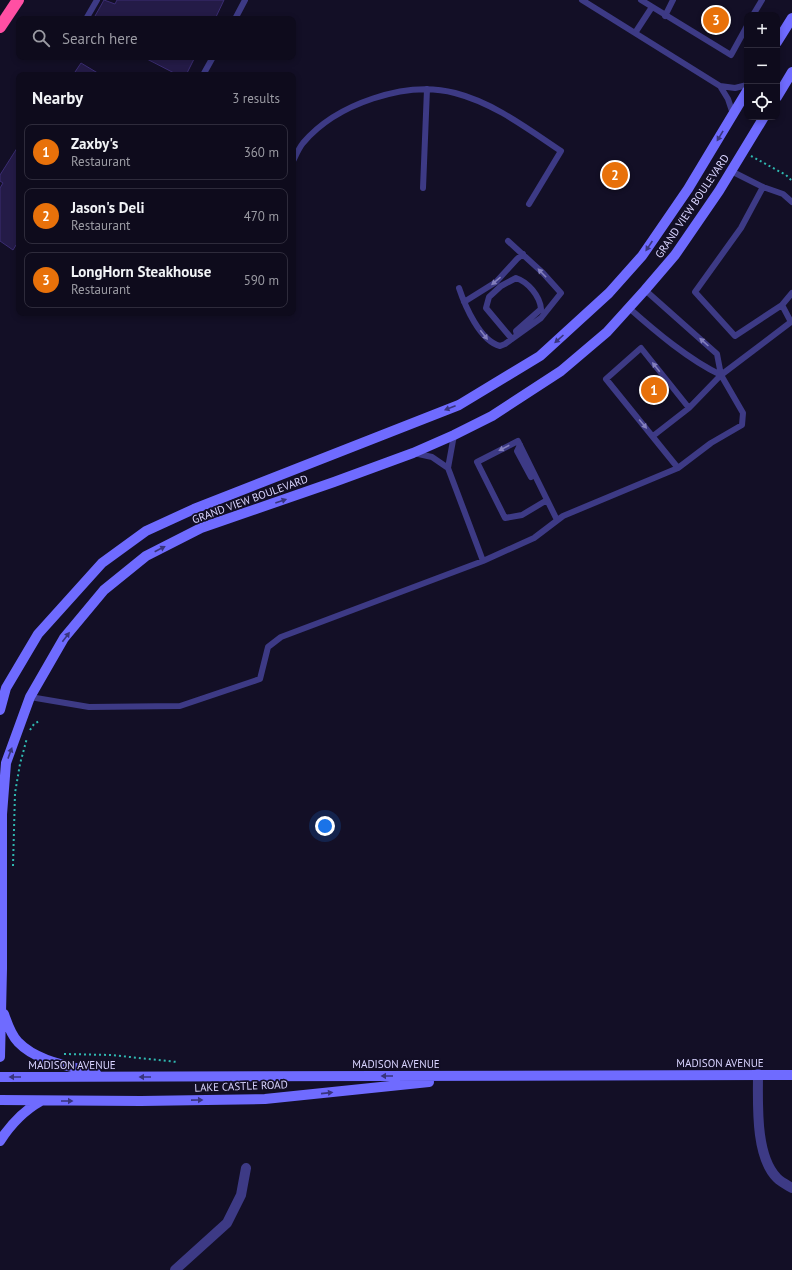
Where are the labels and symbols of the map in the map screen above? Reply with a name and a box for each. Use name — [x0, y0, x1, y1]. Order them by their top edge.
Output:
pin: 3 — [703, 5, 729, 35]
one-way arrow — [716, 130, 723, 142]
street label: GRAND VIEW BOULEVARD — [652, 151, 732, 261]
pin: 2 — [602, 160, 628, 190]
one-way arrow — [645, 240, 653, 251]
one-way arrow — [538, 268, 547, 278]
one-way arrow — [491, 276, 501, 285]
one-way arrow — [480, 329, 489, 340]
one-way arrow — [554, 334, 564, 343]
one-way arrow — [699, 338, 708, 347]
one-way arrow — [652, 362, 661, 373]
pin: 1 — [641, 375, 667, 405]
one-way arrow — [444, 406, 456, 412]
one-way arrow — [639, 419, 648, 430]
one-way arrow — [499, 445, 510, 451]
street label: GRAND VIEW BOULEVARD — [190, 471, 310, 527]
one-way arrow — [275, 497, 287, 503]
one-way arrow — [154, 546, 166, 552]
one-way arrow — [62, 631, 70, 642]
one-way arrow — [7, 747, 13, 759]
your location — [315, 816, 335, 836]
street label: MADISON AVENUE — [676, 1056, 764, 1070]
street label: MADISON AVENUE — [352, 1057, 440, 1071]
street label: MADISON AVENUE — [28, 1058, 116, 1072]
one-way arrow — [380, 1073, 393, 1079]
one-way arrow — [8, 1074, 21, 1080]
one-way arrow — [138, 1074, 151, 1080]
street label: LAKE CASTLE ROAD — [194, 1077, 288, 1095]
one-way arrow — [321, 1089, 333, 1096]
one-way arrow — [191, 1097, 204, 1103]
one-way arrow — [61, 1098, 74, 1104]

